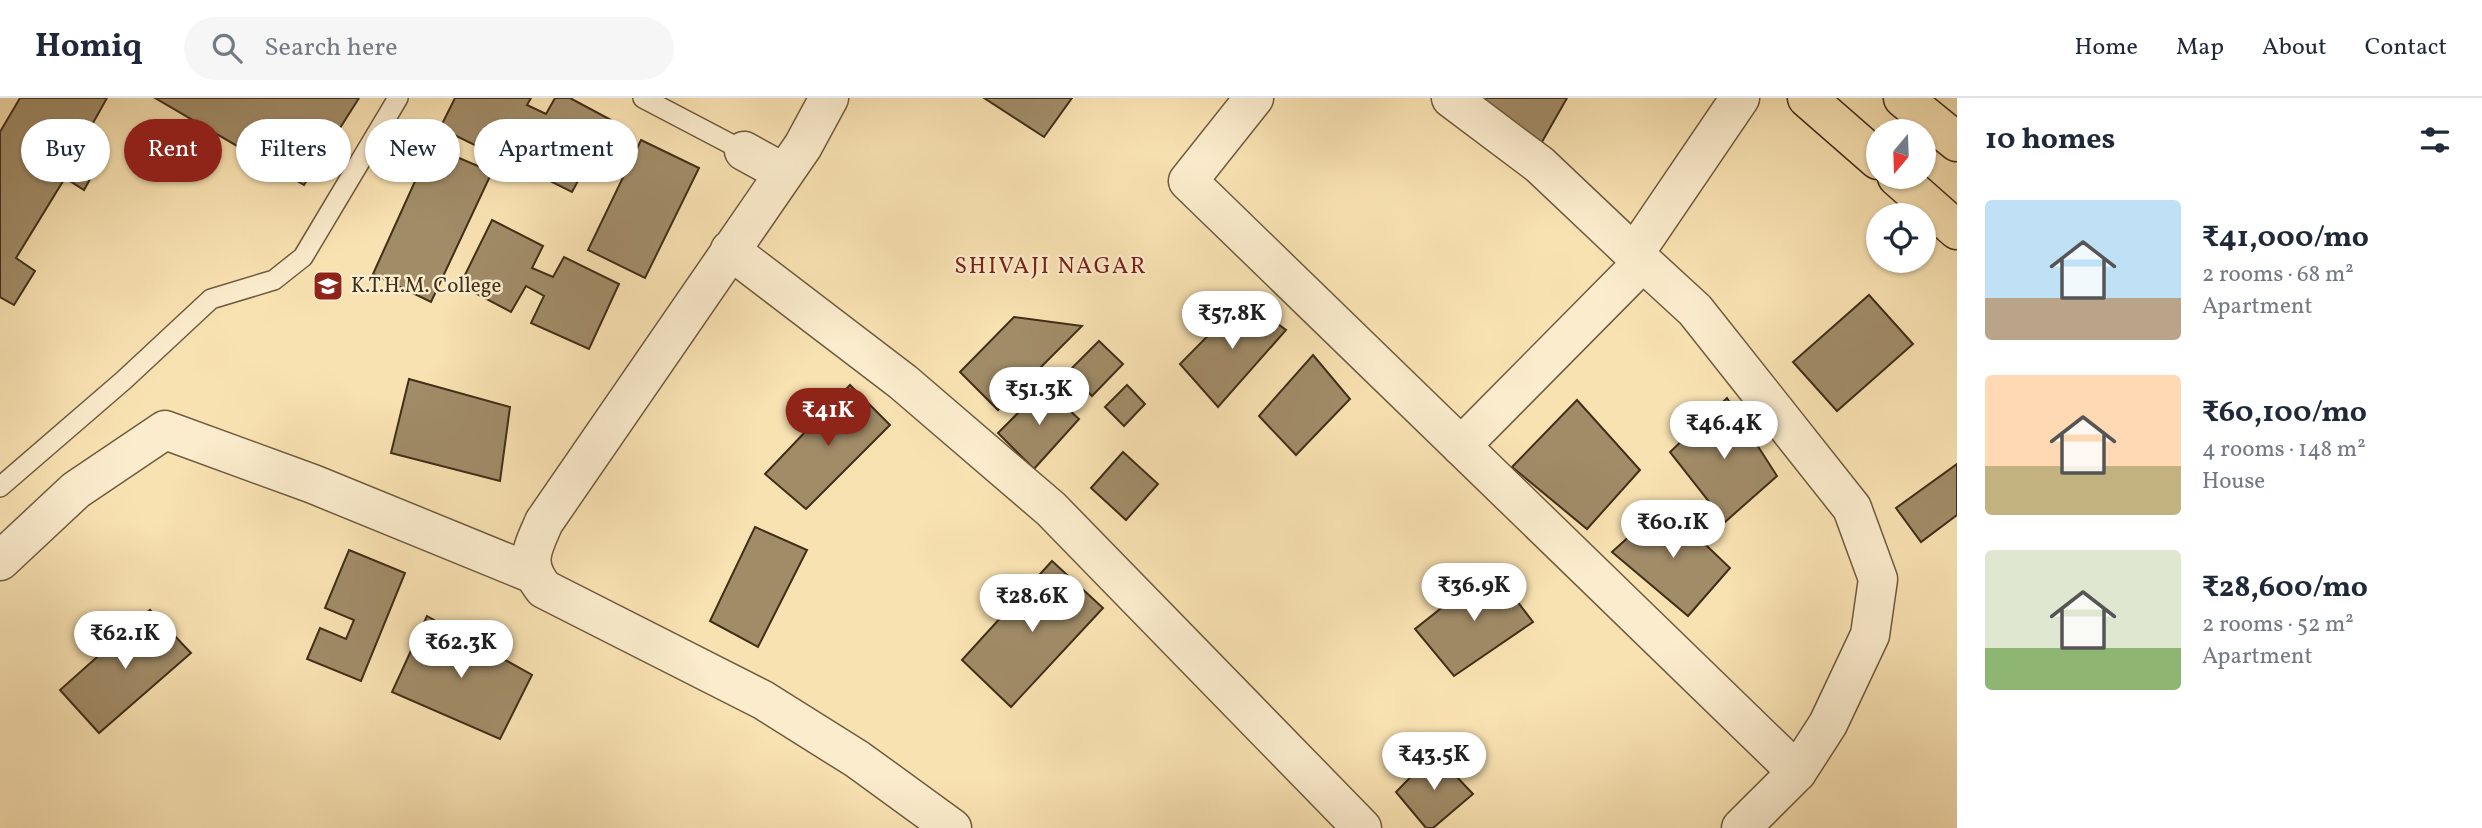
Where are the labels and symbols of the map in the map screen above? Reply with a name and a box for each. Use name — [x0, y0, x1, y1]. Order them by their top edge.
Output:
north arrow — [1866, 119, 1936, 189]
district label: SHIVAJI NAGAR — [954, 251, 1148, 283]
school or university icon: K.T.H.M. College — [311, 269, 345, 303]
place label: K.T.H.M. College — [351, 272, 501, 301]
pin: ₹57.8K — [1175, 292, 1289, 351]
pin: ₹51.3K — [982, 368, 1096, 427]
pin: ₹41K — [787, 388, 869, 448]
pin: ₹46.4K — [1667, 402, 1781, 461]
pin: ₹60.1K — [1616, 500, 1730, 560]
pin: ₹36.9K — [1417, 564, 1531, 623]
pin: ₹28.6K — [975, 574, 1089, 634]
pin: ₹62.1K — [68, 612, 182, 671]
pin: ₹62.3K — [404, 620, 518, 680]
pin: ₹43.5K — [1377, 732, 1491, 792]

